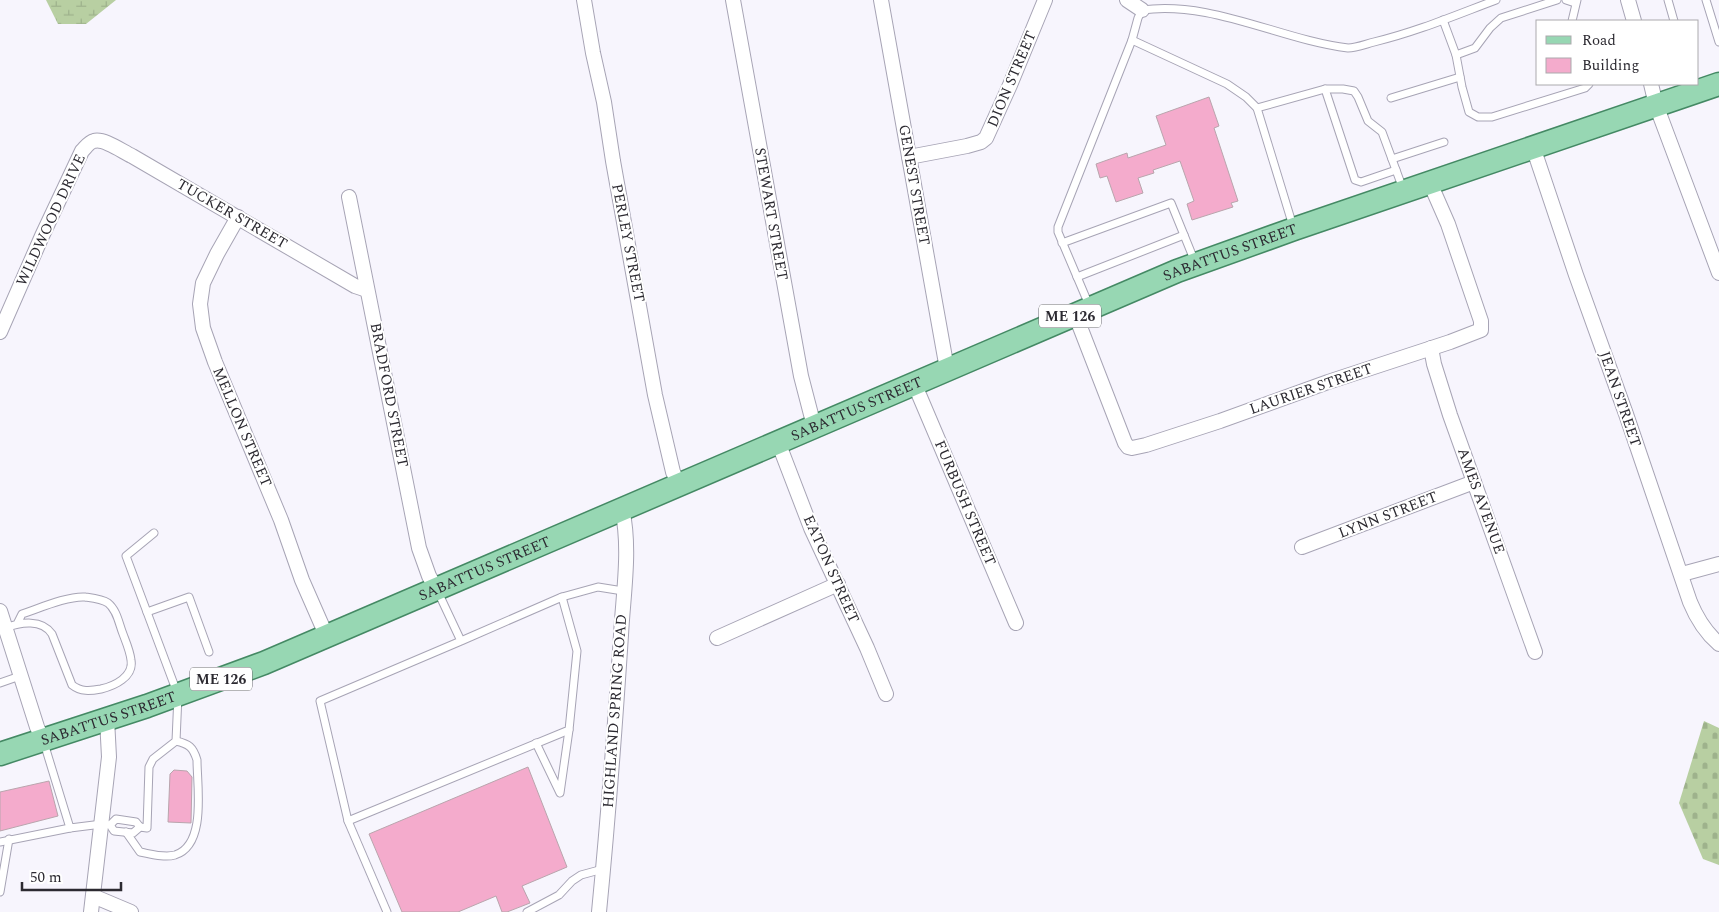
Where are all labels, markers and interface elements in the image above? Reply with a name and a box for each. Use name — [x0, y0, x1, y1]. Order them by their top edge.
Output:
legend — [1536, 20, 1699, 85]
street label: DION STREET — [981, 27, 1043, 131]
text: Road — [1582, 29, 1616, 52]
text: Building — [1582, 54, 1639, 77]
street label: GENEST STREET — [892, 123, 936, 247]
street label: STEWART STREET — [748, 146, 794, 282]
street label: WILDWOOD DRIVE — [10, 150, 92, 290]
street label: TUCKER STREET — [172, 173, 292, 255]
street label: PERLEY STREET — [605, 182, 651, 304]
street label: SABATTUS STREET — [1159, 217, 1300, 287]
road number: ME 126 — [1039, 304, 1101, 328]
street label: BRADFORD STREET — [364, 321, 414, 469]
street label: JEAN STREET — [1593, 348, 1647, 450]
street label: LAURIER STREET — [1246, 357, 1376, 421]
street label: MELLON STREET — [206, 363, 278, 491]
street label: SABATTUS STREET — [787, 370, 926, 447]
street label: FURBUSH STREET — [928, 437, 1002, 569]
street label: AMES AVENUE — [1451, 445, 1511, 557]
street label: LYNN STREET — [1335, 486, 1441, 544]
street label: EATON STREET — [797, 511, 865, 627]
street label: SABATTUS STREET — [415, 530, 554, 607]
street label: HIGHLAND SPRING ROAD — [597, 613, 633, 809]
road number: ME 126 — [190, 668, 252, 691]
street label: SABATTUS STREET — [38, 685, 179, 751]
scale bar — [22, 860, 121, 892]
text: 50 m — [30, 866, 62, 889]

